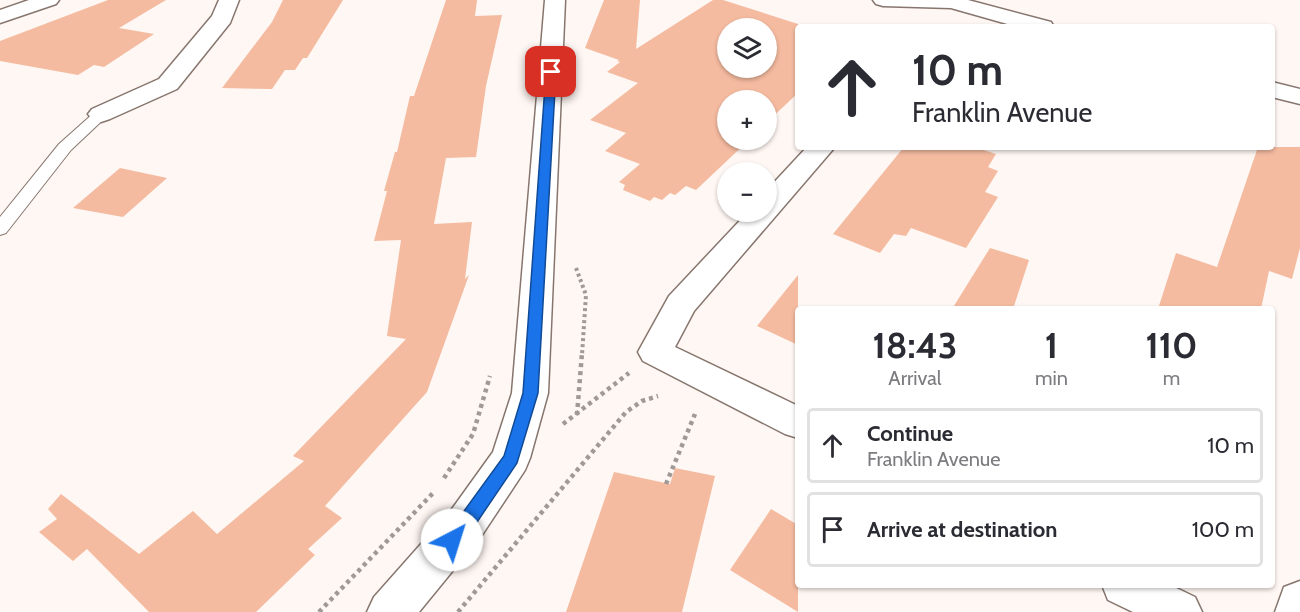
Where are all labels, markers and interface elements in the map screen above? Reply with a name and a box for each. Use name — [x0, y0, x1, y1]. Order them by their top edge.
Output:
map controls — [717, 18, 777, 222]
button: layers — [717, 18, 777, 78]
text: 10 m — [912, 44, 1003, 96]
pin — [525, 46, 576, 97]
icon: ahead — [813, 48, 891, 126]
icon: arrive — [534, 55, 567, 88]
button: + — [717, 90, 777, 150]
text: Franklin Avenue — [912, 96, 1092, 129]
button: − — [717, 162, 777, 222]
text: 18:43 — [873, 323, 957, 367]
text: 1 — [1045, 323, 1058, 367]
text: 110 — [1145, 323, 1197, 367]
text: Arrival — [888, 366, 942, 390]
text: min — [1035, 366, 1068, 390]
text: m — [1163, 366, 1180, 390]
text: Continue — [867, 420, 953, 447]
icon: ahead — [816, 429, 849, 462]
text: 10 m — [1207, 432, 1254, 459]
text: Franklin Avenue — [867, 447, 1001, 471]
position arrow — [420, 508, 484, 572]
icon: arrive — [816, 513, 849, 546]
text: Arrive at destination — [867, 516, 1057, 543]
text: 100 m — [1192, 516, 1254, 543]

